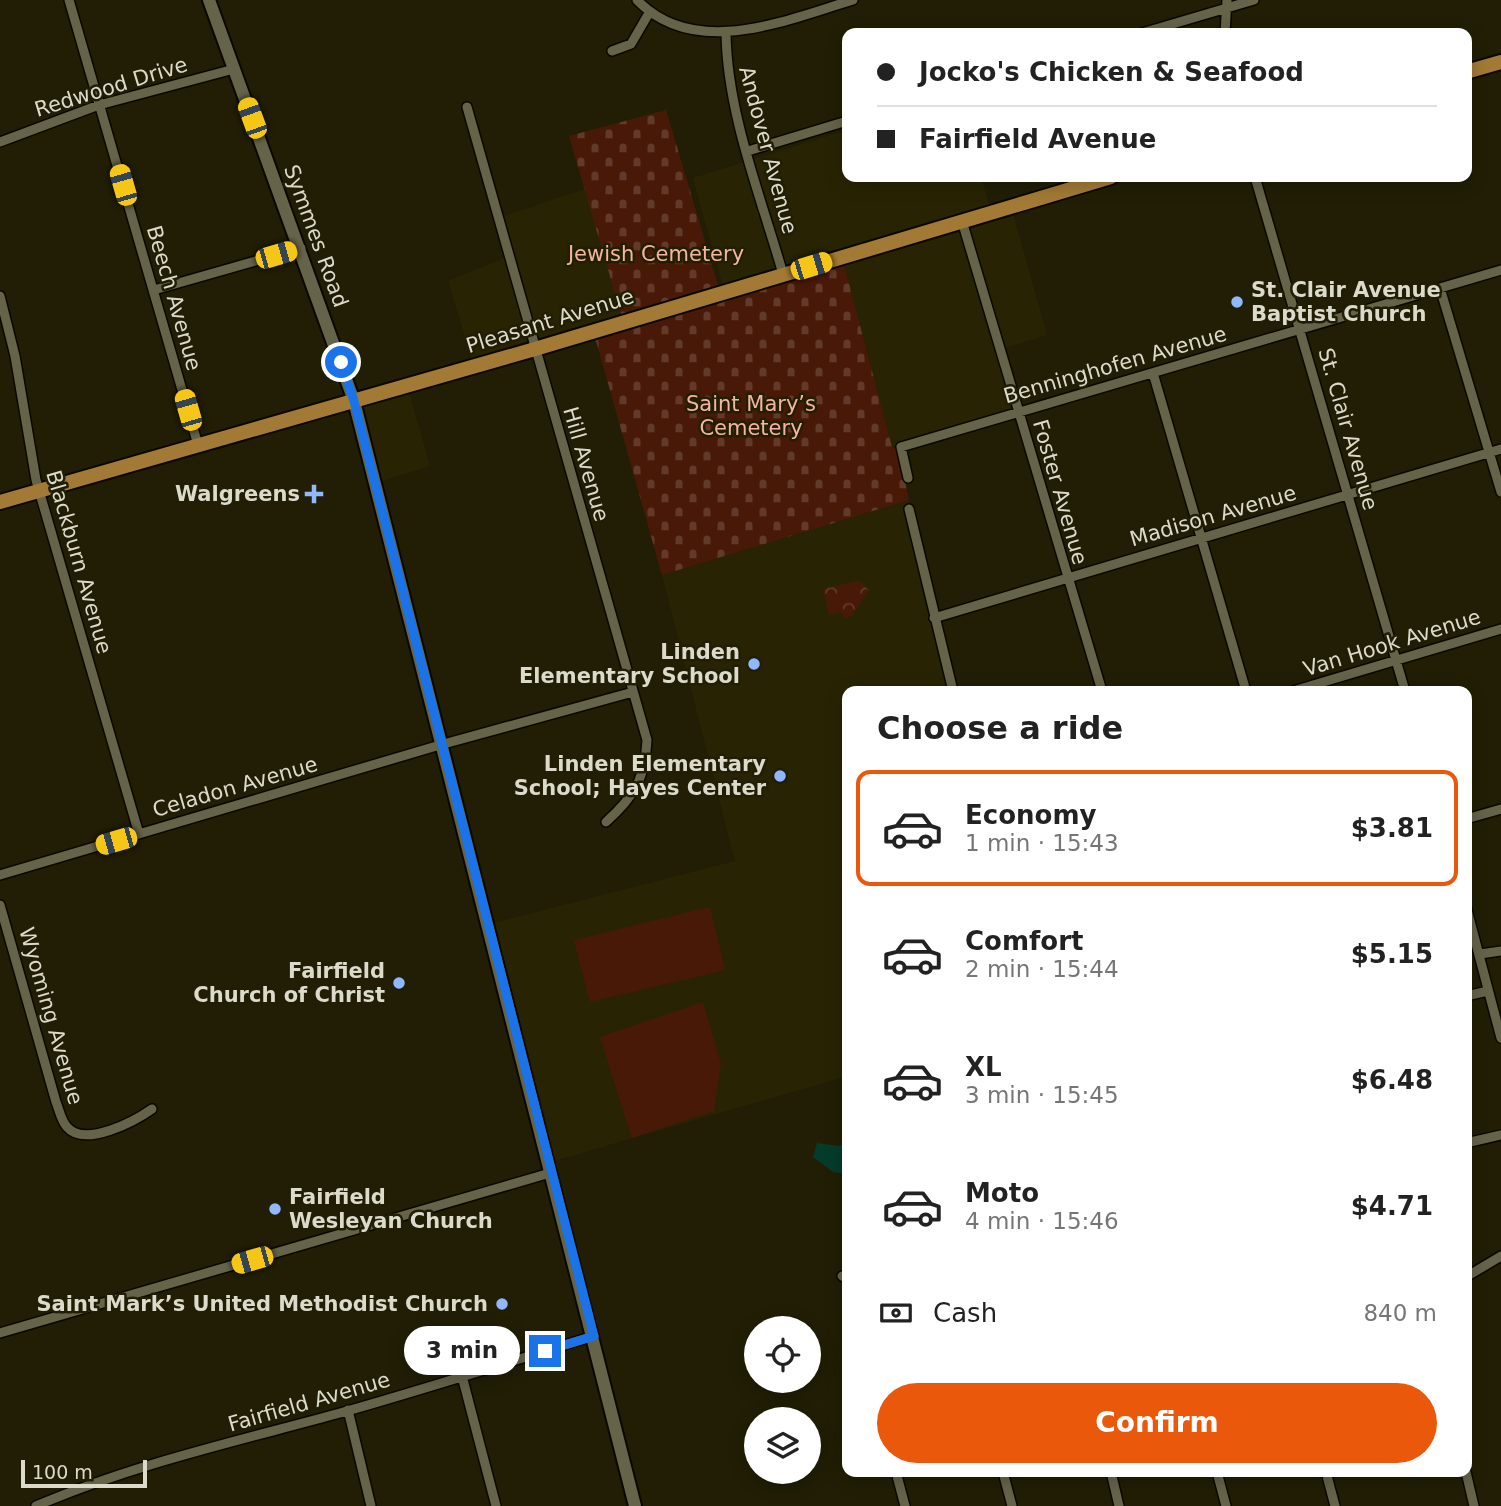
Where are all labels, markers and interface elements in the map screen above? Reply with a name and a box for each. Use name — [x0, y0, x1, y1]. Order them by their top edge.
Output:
street label: Redwood Drive — [32, 52, 190, 122]
text: Jocko's Chicken & Seafood — [919, 57, 1304, 87]
street label: Andover Avenue — [734, 64, 802, 236]
car — [235, 95, 270, 141]
text: Fairfield Avenue — [919, 124, 1156, 154]
street label: Symmes Road — [279, 161, 353, 311]
car — [108, 162, 139, 208]
street label: Beech Avenue — [142, 223, 206, 373]
car — [253, 239, 300, 271]
park label: Jewish Cemetery — [566, 242, 744, 266]
car — [788, 250, 835, 282]
place label: St. Clair Avenue Baptist Church — [1251, 278, 1441, 326]
street label: Pleasant Avenue — [463, 284, 637, 358]
marker: St. Clair Avenue Baptist Church — [1229, 294, 1245, 310]
street label: Benninghofen Avenue — [1001, 322, 1229, 408]
street label: St. Clair Avenue — [1313, 345, 1383, 513]
route start — [325, 346, 357, 378]
car — [173, 387, 204, 433]
park label: Saint Mary’s Cemetery — [686, 392, 816, 440]
street label: Hill Avenue — [558, 404, 614, 524]
street label: Foster Avenue — [1028, 417, 1092, 567]
street label: Blackburn Avenue — [41, 468, 117, 656]
street label: Madison Avenue — [1127, 481, 1299, 551]
place label: Walgreens — [175, 482, 300, 506]
marker: Walgreens — [306, 486, 322, 502]
street label: Van Hook Avenue — [1301, 605, 1483, 681]
place label: Linden Elementary School — [519, 640, 740, 688]
marker: Linden Elementary School — [746, 656, 762, 672]
text: Choose a ride — [877, 709, 1123, 747]
street label: Celadon Avenue — [150, 752, 320, 822]
place label: Linden Elementary School; Hayes Center — [514, 752, 767, 800]
marker: Linden Elementary School; Hayes Center — [772, 768, 788, 784]
icon: car — [881, 797, 944, 860]
text: Economy — [965, 800, 1096, 830]
text: $3.81 — [1351, 813, 1433, 843]
car — [93, 825, 140, 857]
text: 1 min · 15:43 — [965, 830, 1119, 856]
icon: car — [881, 923, 944, 986]
street label: Wyoming Avenue — [14, 925, 88, 1107]
text: Comfort — [965, 926, 1083, 956]
text: $5.15 — [1351, 939, 1433, 969]
text: 2 min · 15:44 — [965, 956, 1119, 982]
place label: Fairfield Church of Christ — [193, 959, 385, 1007]
marker: Fairfield Church of Christ — [391, 975, 407, 991]
icon: car — [881, 1049, 944, 1112]
text: XL — [965, 1052, 1002, 1082]
text: $6.48 — [1351, 1065, 1433, 1095]
text: 3 min · 15:45 — [965, 1082, 1119, 1108]
icon: car — [881, 1175, 944, 1238]
text: Moto — [965, 1178, 1039, 1208]
place label: Fairfield Wesleyan Church — [289, 1185, 493, 1233]
text: $4.71 — [1351, 1191, 1433, 1221]
marker: Fairfield Wesleyan Church — [267, 1201, 283, 1217]
text: 4 min · 15:46 — [965, 1208, 1119, 1234]
car — [229, 1244, 276, 1276]
place label: Saint Mark’s United Methodist Church — [37, 1292, 488, 1316]
icon: cash — [877, 1294, 915, 1332]
marker: Saint Mark’s United Methodist Church — [494, 1296, 510, 1312]
text: Cash — [933, 1298, 997, 1328]
text: 840 m — [1363, 1300, 1437, 1326]
map controls — [744, 1316, 821, 1484]
button: locate — [744, 1316, 821, 1393]
callout: 3 min — [405, 1326, 520, 1376]
route end — [529, 1335, 561, 1367]
text: 3 min — [426, 1337, 498, 1363]
street label: Fairfield Avenue — [225, 1367, 393, 1437]
button: Confirm — [877, 1383, 1437, 1463]
button: layers — [744, 1407, 821, 1484]
scale bar — [21, 1457, 147, 1489]
text: 100 m — [32, 1461, 93, 1483]

